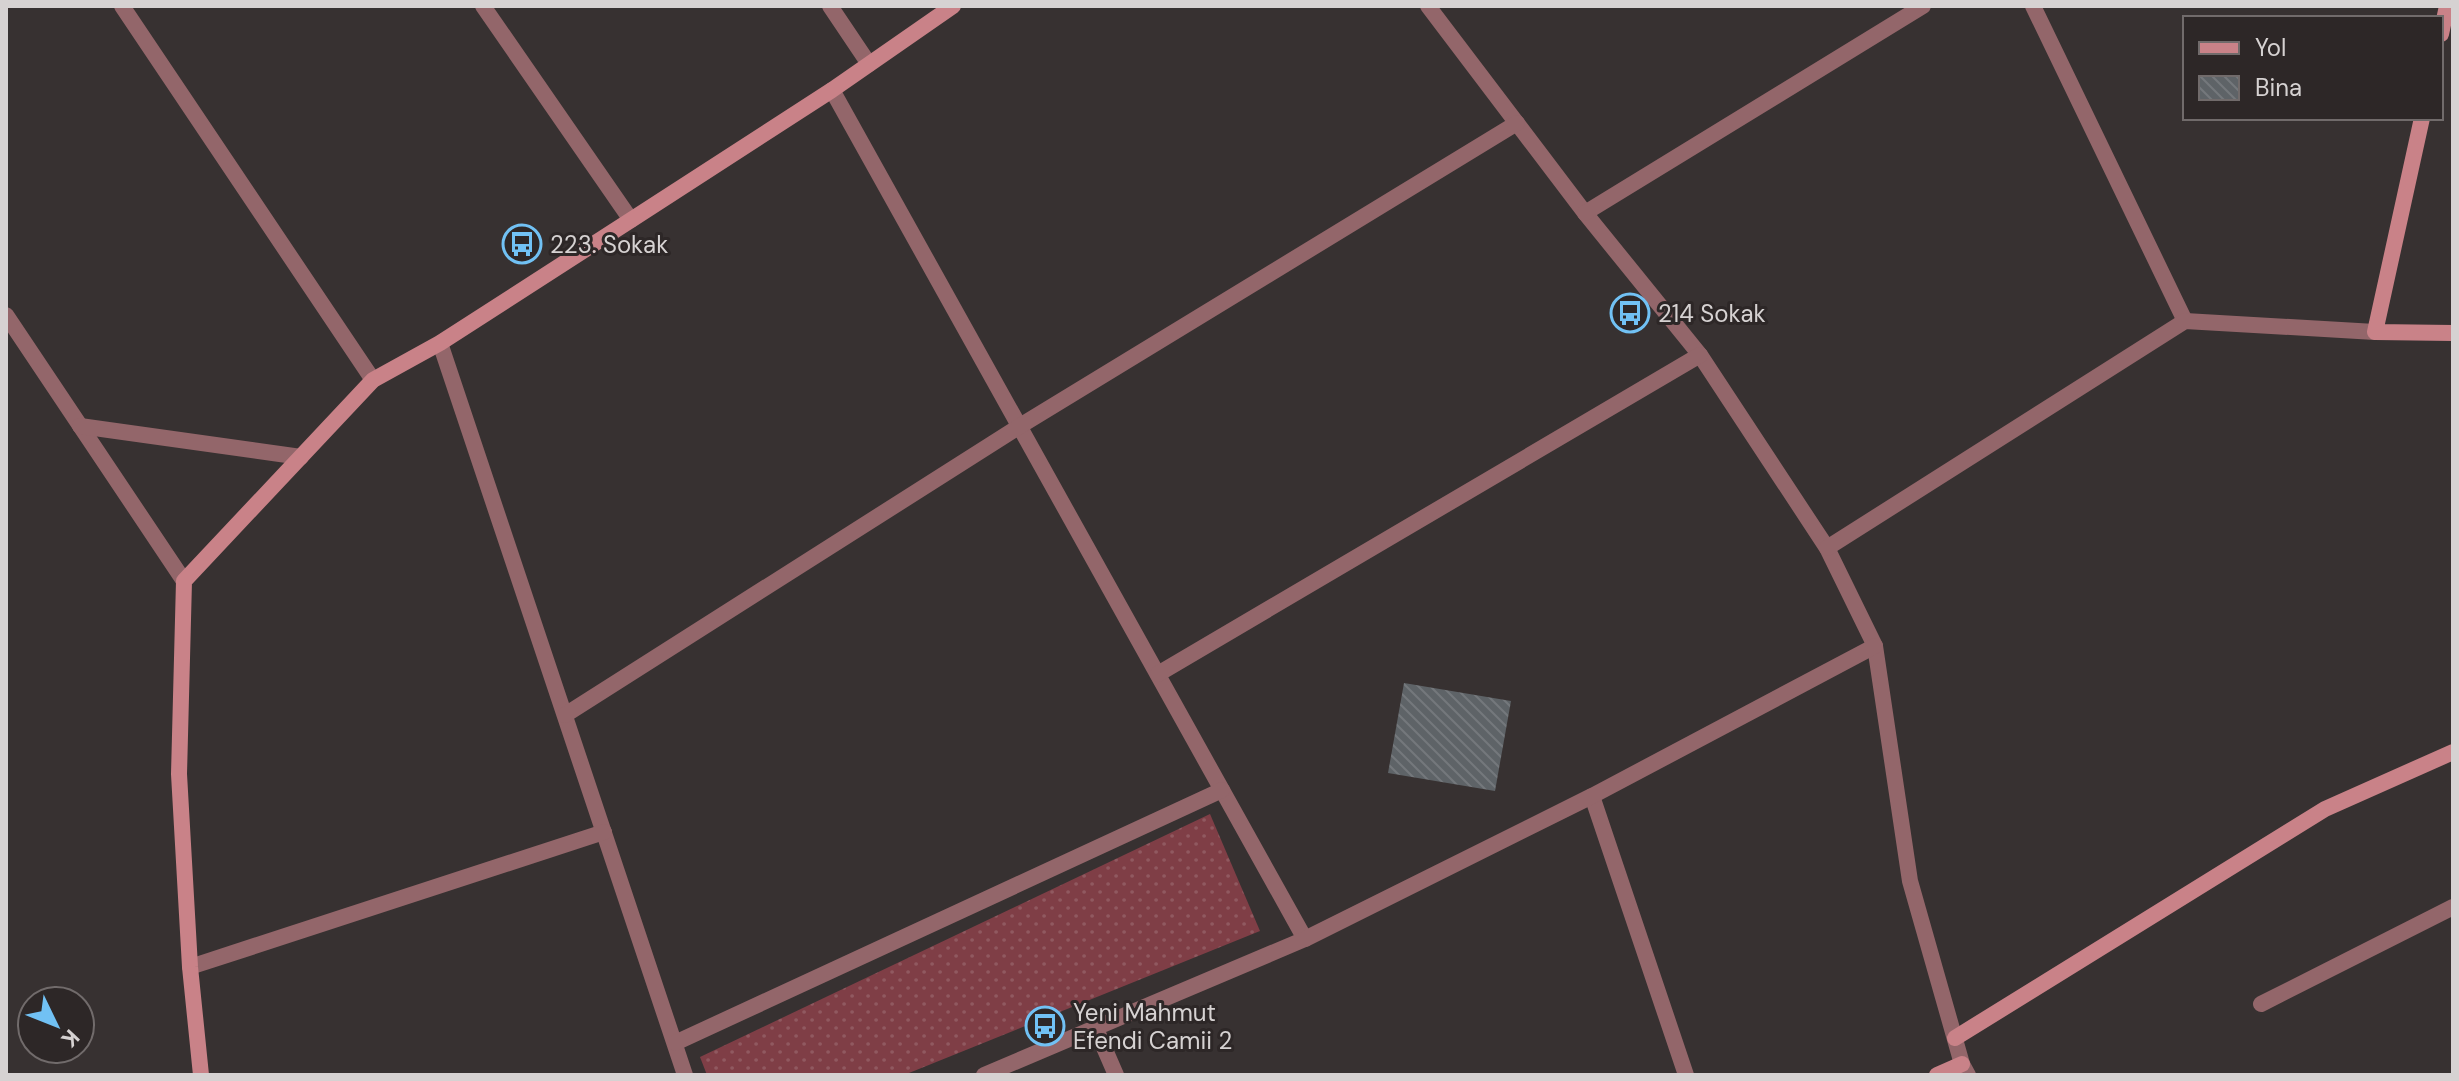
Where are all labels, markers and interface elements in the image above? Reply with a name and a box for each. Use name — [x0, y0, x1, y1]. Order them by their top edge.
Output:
legend — [2183, 16, 2443, 120]
text: Yol — [2255, 32, 2286, 63]
text: Bina — [2255, 72, 2302, 103]
bus stop icon: 223. Sokak — [501, 223, 543, 265]
place label: 223. Sokak — [550, 229, 668, 260]
bus stop icon: 214 Sokak — [1609, 292, 1651, 334]
place label: 214 Sokak — [1658, 298, 1766, 329]
north arrow — [16, 985, 96, 1065]
place label: Yeni Mahmut Efendi Camii 2 — [1073, 997, 1232, 1056]
bus stop icon: Yeni Mahmut Efendi Camii 2 — [1024, 1005, 1066, 1047]
text: K — [55, 1023, 86, 1053]

